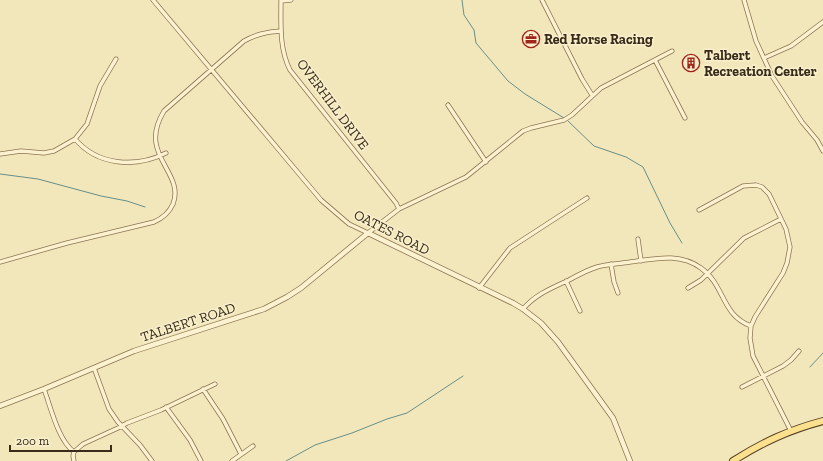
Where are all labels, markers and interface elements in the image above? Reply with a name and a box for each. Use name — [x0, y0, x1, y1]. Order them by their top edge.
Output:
office icon: Red Horse Racing — [521, 29, 541, 49]
place label: Red Horse Racing — [544, 31, 653, 48]
place label: Talbert Recreation Center — [704, 47, 817, 80]
building icon: Talbert Recreation Center — [681, 53, 701, 73]
street label: OVERHILL DRIVE — [293, 56, 372, 153]
street label: OATES ROAD — [351, 206, 433, 259]
street label: TALBERT ROAD — [139, 299, 238, 346]
scale bar — [10, 427, 111, 453]
text: 200 m — [16, 434, 50, 448]

